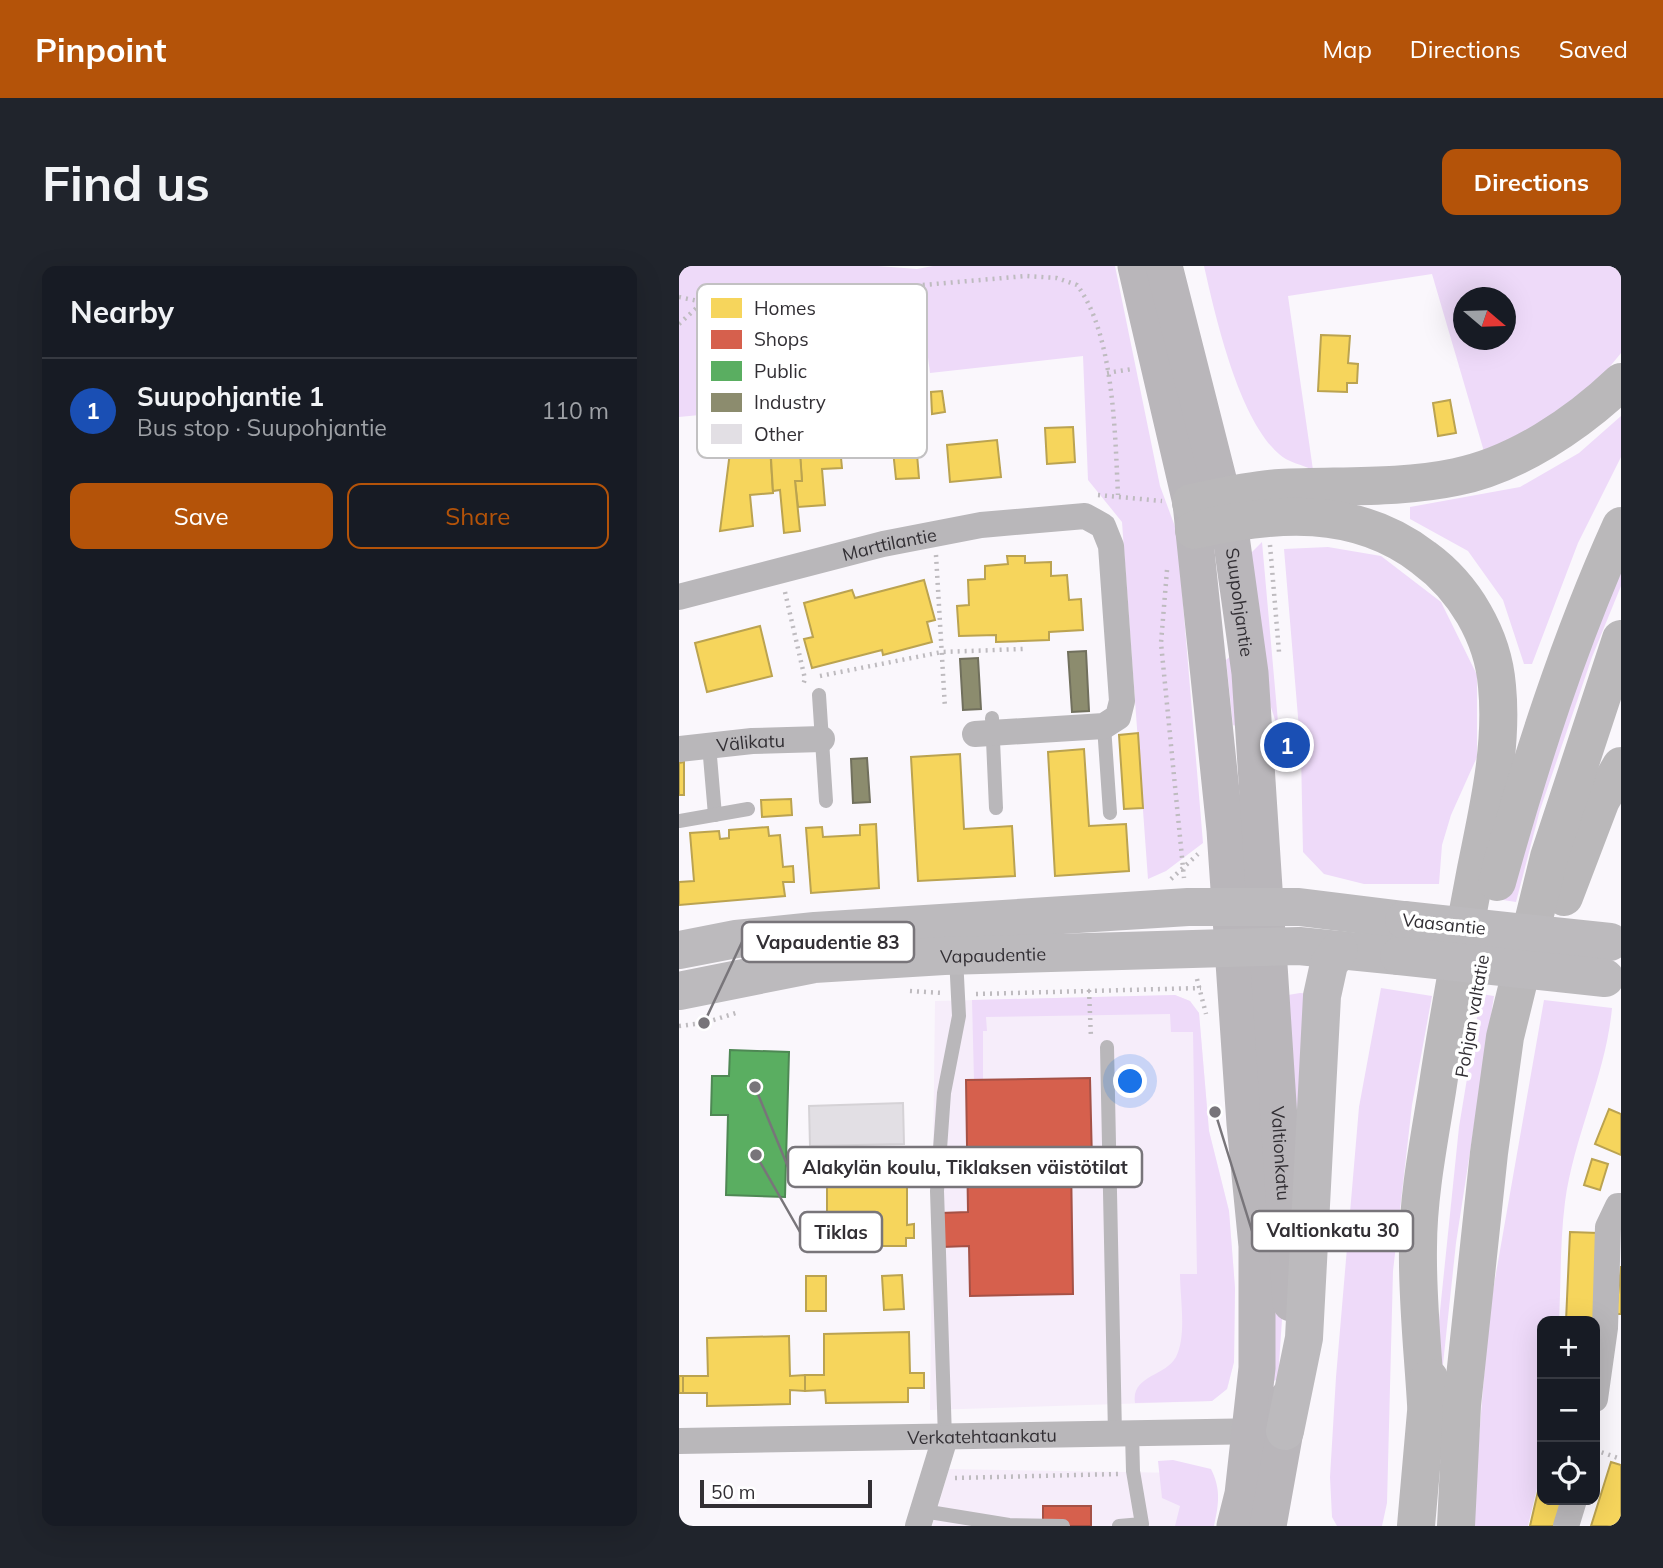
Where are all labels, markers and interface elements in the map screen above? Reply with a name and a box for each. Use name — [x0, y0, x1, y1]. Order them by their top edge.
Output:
text: Pinpoint — [35, 29, 167, 70]
text: Map — [1322, 34, 1372, 64]
text: Directions — [1410, 34, 1521, 64]
text: Saved — [1559, 34, 1628, 64]
button: Directions — [1442, 149, 1621, 215]
text: Find us — [42, 152, 210, 213]
legend — [697, 284, 927, 458]
north arrow — [1453, 287, 1516, 350]
text: Nearby — [70, 293, 174, 331]
text: Homes — [754, 296, 816, 320]
text: Shops — [754, 327, 809, 351]
text: Public — [754, 359, 807, 383]
text: Suupohjantie 1 — [137, 380, 324, 413]
text: Industry — [754, 390, 826, 414]
text: 1 — [86, 396, 100, 425]
text: 110 m — [541, 396, 609, 425]
text: Bus stop · Suupohjantie — [137, 413, 387, 442]
text: Other — [754, 422, 804, 446]
button: Save — [70, 483, 333, 549]
button: Share — [347, 483, 609, 549]
street label: Marttilantie — [840, 522, 938, 566]
street label: Suupohjantie — [1221, 546, 1259, 658]
pin: 1 — [1264, 719, 1310, 771]
street label: Välikatu — [715, 729, 785, 756]
street label: Vaasantie — [1401, 908, 1487, 940]
callout: Vapaudentie 83 — [742, 922, 914, 962]
text: Vapaudentie 83 — [755, 930, 900, 954]
street label: Vapaudentie — [940, 942, 1046, 968]
street label: Pohjan valtatie — [1450, 953, 1494, 1079]
your location — [1113, 1064, 1147, 1098]
street label: Valtionkatu — [1267, 1105, 1296, 1201]
callout: Alakylän koulu, Tiklaksen väistötilat — [788, 1147, 1142, 1187]
text: Alakylän koulu, Tiklaksen väistötilat — [802, 1155, 1128, 1179]
callout: Valtionkatu 30 — [1252, 1211, 1413, 1251]
callout: Tiklas — [800, 1212, 882, 1252]
text: Valtionkatu 30 — [1266, 1218, 1399, 1242]
text: Tiklas — [814, 1220, 868, 1244]
map controls — [1537, 1316, 1600, 1505]
button: + — [1537, 1316, 1600, 1379]
button: − — [1537, 1379, 1600, 1442]
street label: Verkatehtaankatu — [907, 1423, 1057, 1449]
button: locate — [1537, 1442, 1600, 1505]
scale bar — [700, 1477, 871, 1509]
text: 50 m — [711, 1480, 755, 1504]

